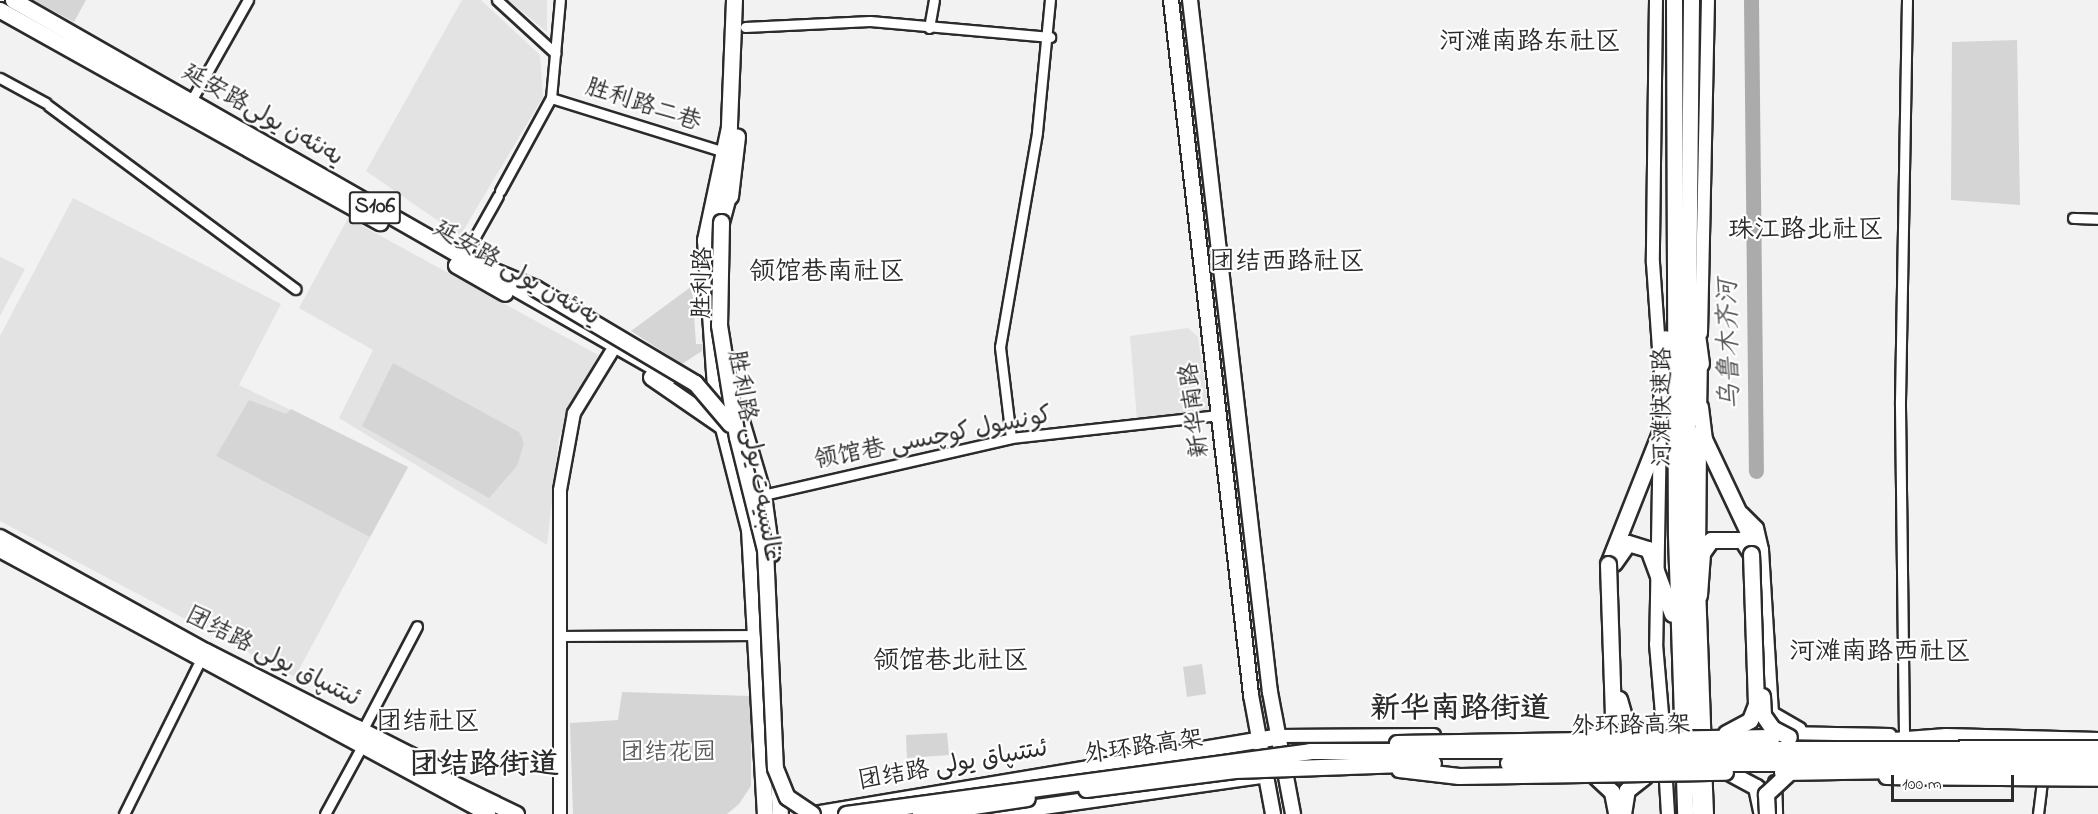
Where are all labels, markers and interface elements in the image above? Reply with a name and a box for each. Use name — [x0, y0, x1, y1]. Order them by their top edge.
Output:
district label: 河滩南路东社区 — [1439, 28, 1621, 60]
street label: 延安路يەنئەن يولى — [176, 58, 348, 174]
street label: 胜利路二巷 — [581, 74, 705, 138]
road number: S106 — [348, 189, 402, 227]
street label: 延安路 يەنئەن يولى — [428, 215, 604, 333]
district label: 珠江路北社区 — [1728, 216, 1884, 248]
street label: 胜利路 — [689, 247, 719, 319]
district label: 团结西路社区 — [1209, 248, 1365, 280]
district label: 领馆巷南社区 — [749, 258, 905, 290]
water label: 乌鲁木齐河 — [1714, 279, 1748, 409]
street label: 河滩快速路 — [1650, 347, 1678, 467]
street label: 胜利路 غالىبىيەت يولى — [720, 348, 786, 564]
street label: 新华南路 — [1176, 361, 1216, 459]
street label: 领馆巷 كونسول كوچىسى — [812, 402, 1054, 476]
street label: 团结路 ئىتتىپاق يولى — [180, 602, 364, 714]
district label: 河滩南路西社区 — [1789, 638, 1971, 670]
district label: 领馆巷北社区 — [873, 647, 1029, 679]
district label: 新华南路街道 — [1370, 692, 1550, 728]
district label: 团结社区 — [376, 708, 480, 740]
street label: 外环路高架 — [1571, 712, 1691, 742]
street label: 外环路高架 — [1083, 725, 1205, 771]
street label: 团结路 ئىتتىپاق يولى — [856, 735, 1050, 797]
park label: 团结花园 — [620, 740, 716, 768]
district label: 团结路街道 — [409, 748, 559, 784]
scale bar — [1894, 763, 2017, 801]
text: 100 m — [1902, 772, 1942, 798]

